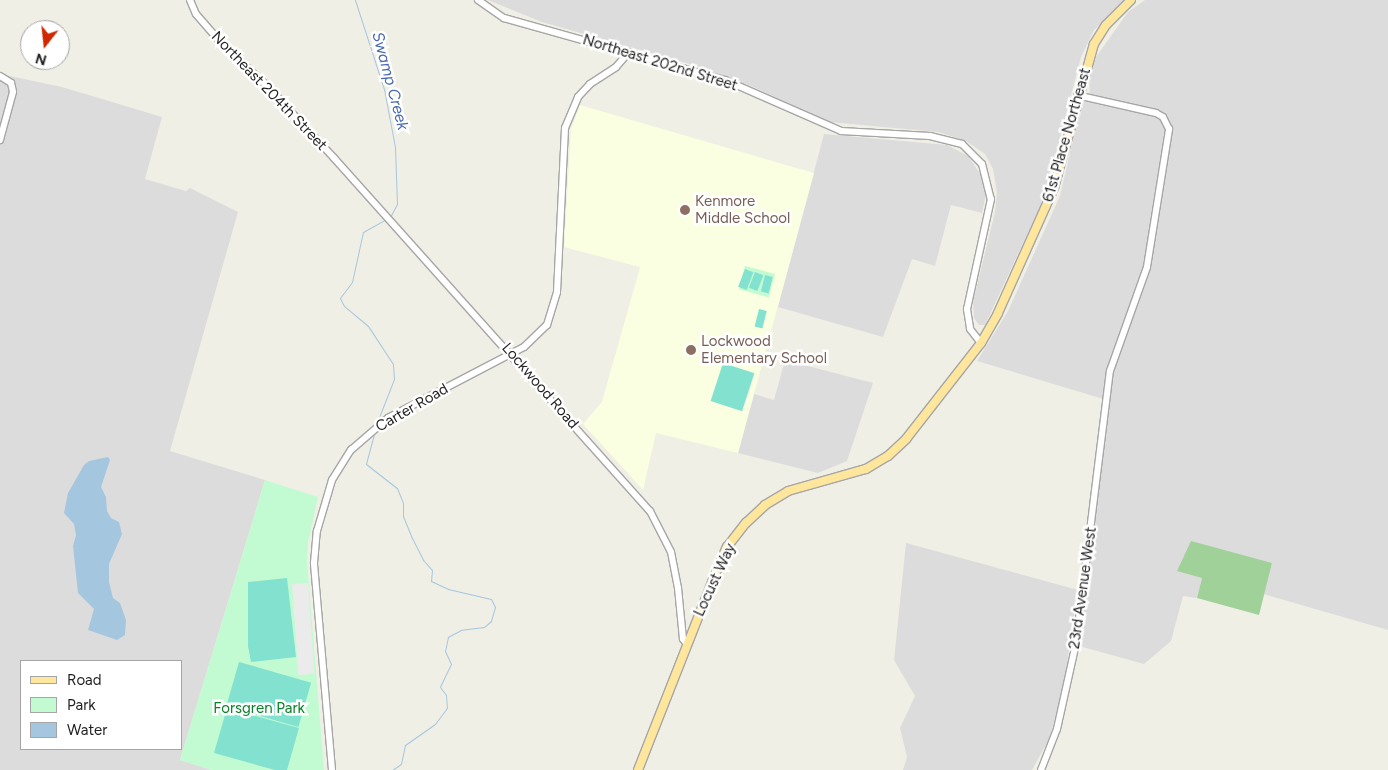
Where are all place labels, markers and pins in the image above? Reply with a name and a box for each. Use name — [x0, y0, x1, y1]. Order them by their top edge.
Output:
place label: Kenmore Middle School — [695, 192, 790, 227]
marker: Kenmore Middle School — [679, 204, 691, 216]
place label: Lockwood Elementary School — [701, 332, 827, 367]
marker: Lockwood Elementary School — [685, 344, 697, 356]

